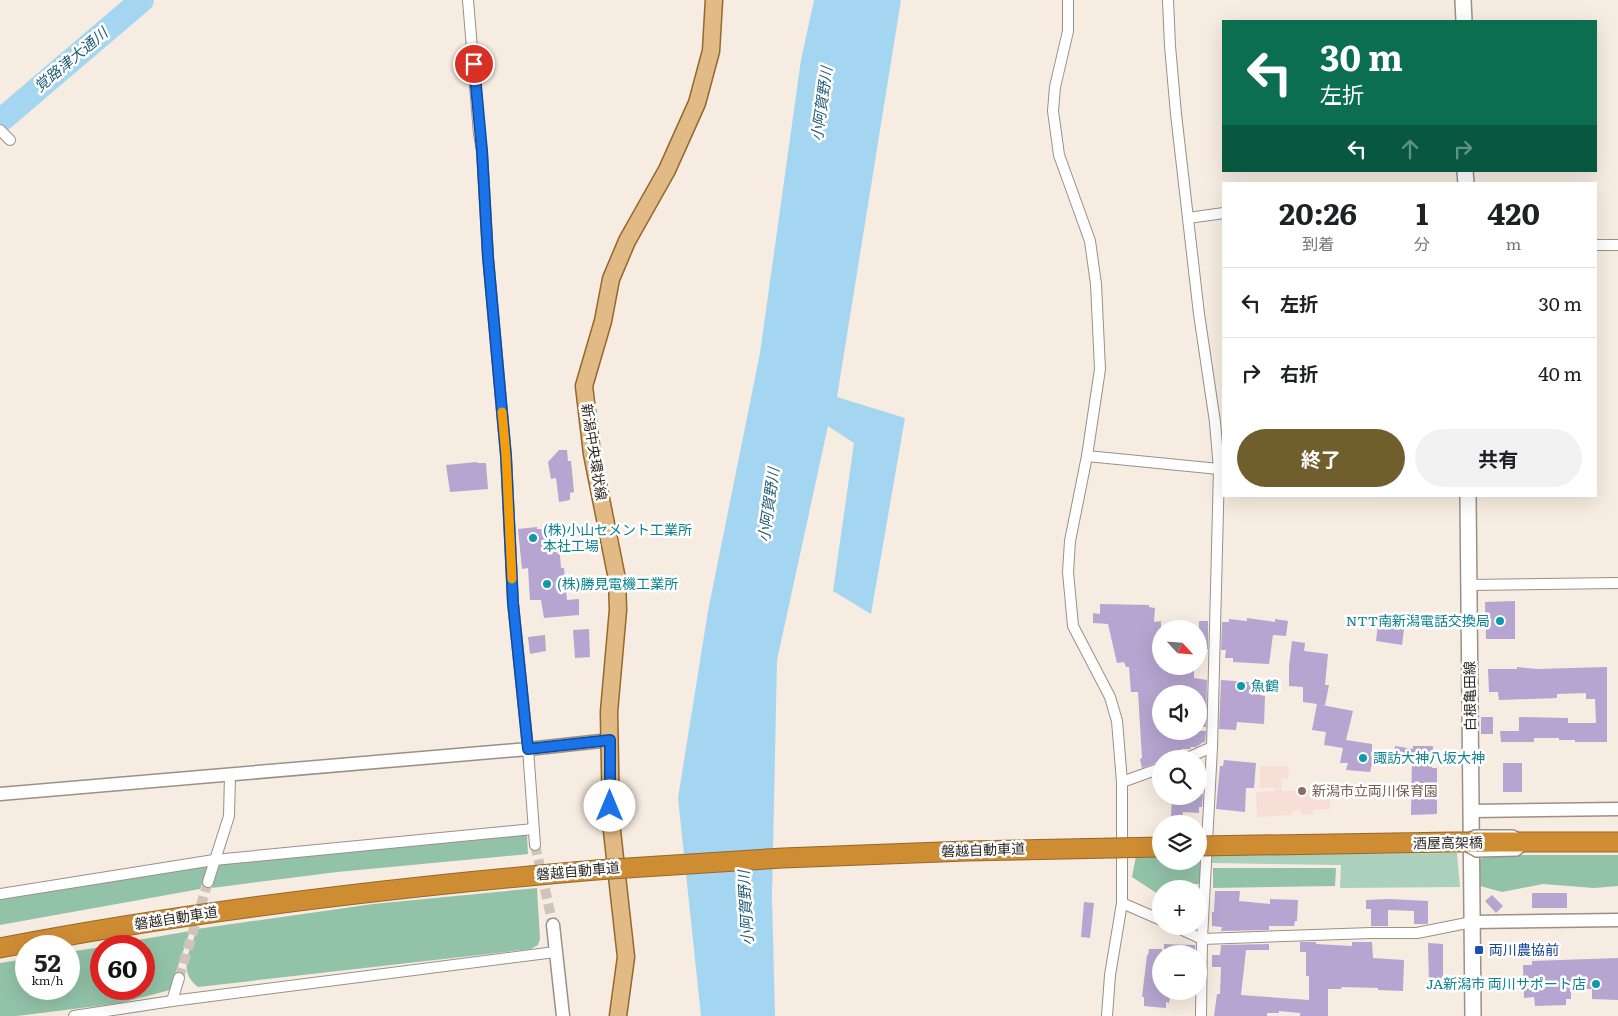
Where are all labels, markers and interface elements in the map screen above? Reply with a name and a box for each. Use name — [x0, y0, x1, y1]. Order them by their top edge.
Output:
water label: 覚路津大通川 — [28, 20, 113, 97]
text: 30 m — [1320, 30, 1403, 82]
icon: left — [1237, 40, 1302, 105]
pin — [453, 43, 495, 85]
icon: arrive — [460, 50, 488, 78]
water label: 小阿賀野川 — [804, 63, 837, 143]
text: 左折 — [1320, 77, 1364, 110]
icon: left — [1343, 135, 1371, 163]
icon: ahead — [1396, 135, 1424, 163]
icon: right — [1449, 135, 1477, 163]
text: 20:26 — [1279, 190, 1357, 234]
text: 1 — [1416, 190, 1428, 234]
text: 420 — [1487, 190, 1540, 234]
text: 到着 — [1302, 231, 1334, 255]
text: 分 — [1414, 231, 1430, 255]
text: m — [1506, 231, 1521, 255]
icon: left — [1237, 289, 1265, 317]
text: 左折 — [1280, 289, 1318, 317]
text: 30 m — [1538, 289, 1582, 317]
icon: right — [1237, 359, 1265, 387]
text: 右折 — [1280, 359, 1318, 387]
text: 40 m — [1538, 359, 1582, 387]
street label: 新潟中央環状線 — [577, 402, 613, 502]
button: 終了 — [1237, 429, 1405, 487]
button: 共有 — [1415, 429, 1582, 487]
water label: 小阿賀野川 — [751, 464, 784, 544]
place label: (株)小山セメント工業所 本社工場 — [543, 519, 692, 555]
marker: (株)小山セメント工業所 本社工場 — [527, 532, 539, 544]
place label: (株)勝見電機工業所 — [557, 573, 678, 593]
marker: (株)勝見電機工業所 — [541, 578, 553, 590]
place label: NTT南新潟電話交換局 — [1346, 610, 1490, 630]
marker: NTT南新潟電話交換局 — [1494, 615, 1506, 627]
north arrow — [1152, 620, 1208, 675]
map controls — [1152, 620, 1207, 1000]
street label: 白根亀田線 — [1458, 661, 1480, 731]
place label: 魚鶴 — [1251, 675, 1279, 695]
marker: 魚鶴 — [1235, 680, 1247, 692]
button: sound — [1152, 685, 1207, 740]
place label: 諏訪大神八坂大神 — [1373, 747, 1485, 767]
button: search — [1152, 750, 1207, 805]
marker: 諏訪大神八坂大神 — [1357, 752, 1369, 764]
position arrow — [583, 779, 635, 831]
place label: 新潟市立両川保育園 — [1312, 780, 1438, 800]
marker: 新潟市立両川保育園 — [1296, 785, 1308, 797]
button: layers — [1152, 815, 1207, 870]
street label: 酒屋高架橋 — [1413, 831, 1483, 853]
street label: 磐越自動車道 — [941, 838, 1025, 860]
street label: 磐越自動車道 — [535, 856, 621, 884]
water label: 小阿賀野川 — [731, 868, 758, 946]
button: + — [1152, 880, 1207, 935]
street label: 磐越自動車道 — [133, 901, 219, 933]
speed limit sign: 60 — [90, 935, 155, 1000]
place label: 両川農協前 — [1489, 939, 1559, 959]
text: 52 — [34, 943, 61, 980]
marker: 両川農協前 — [1473, 944, 1485, 956]
button: − — [1152, 945, 1207, 1000]
text: km/h — [32, 971, 63, 989]
place label: JA新潟市 両川サポート店 — [1426, 973, 1586, 993]
marker: JA新潟市 両川サポート店 — [1590, 978, 1602, 990]

